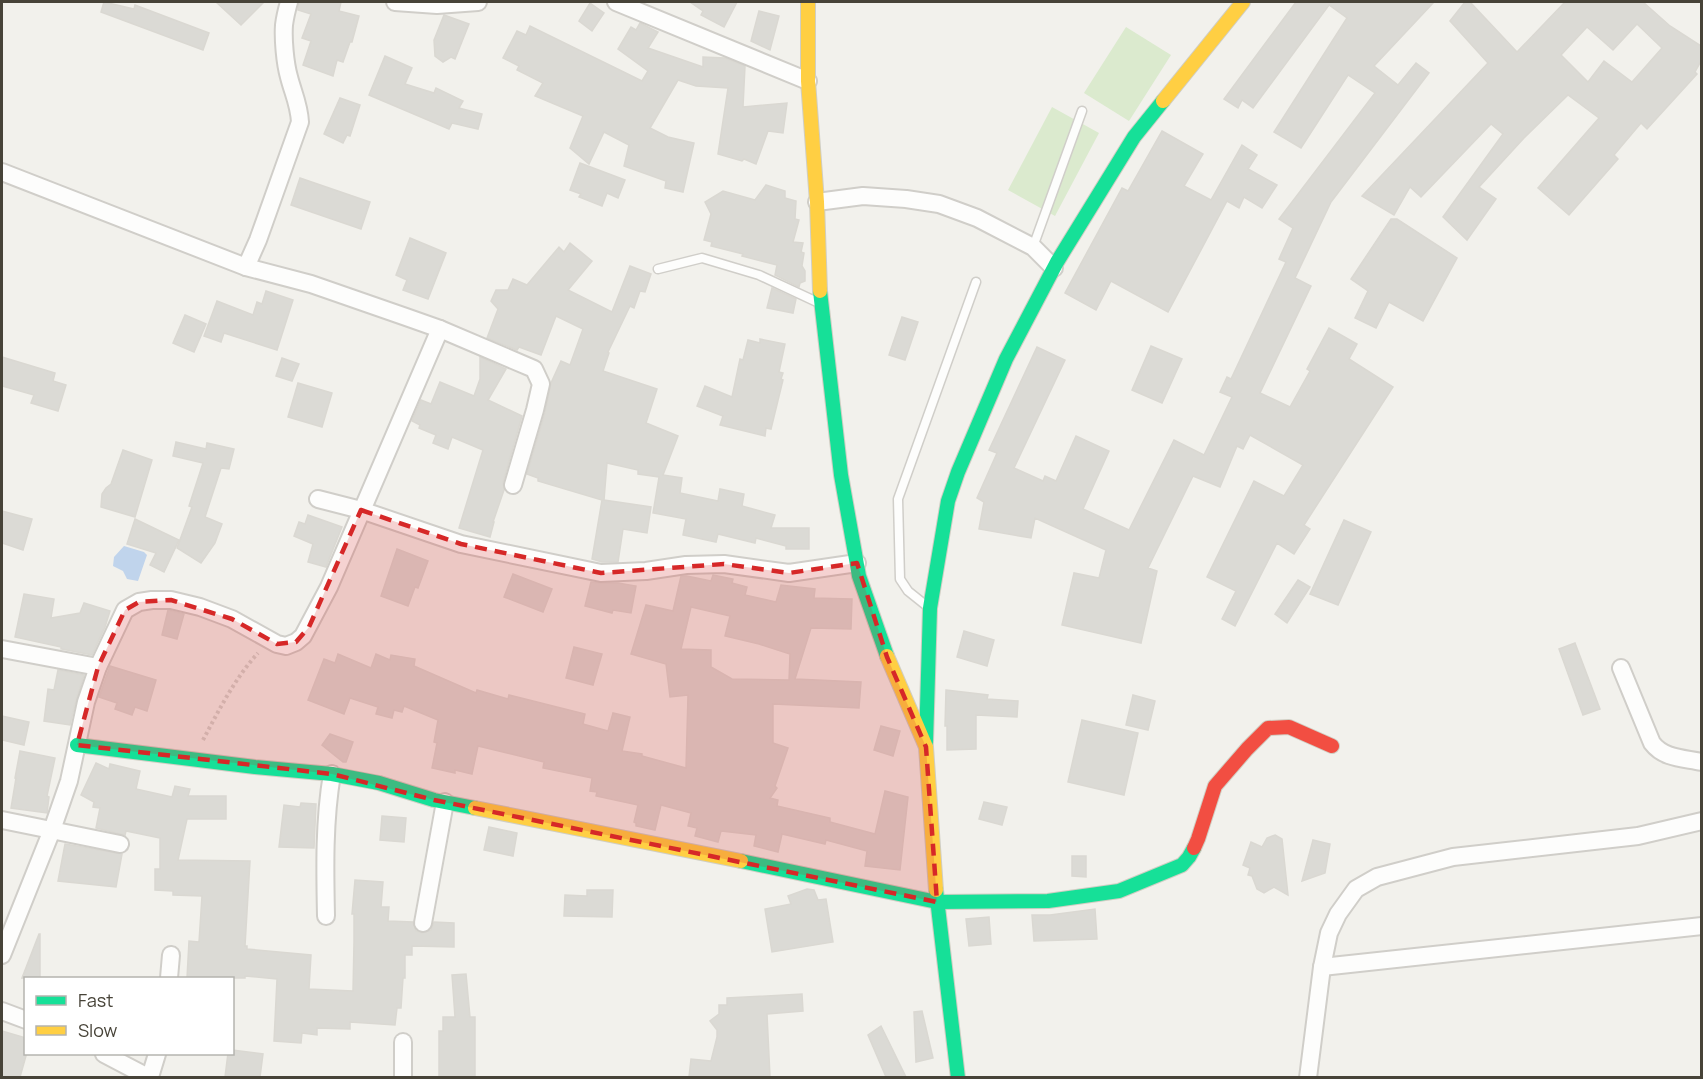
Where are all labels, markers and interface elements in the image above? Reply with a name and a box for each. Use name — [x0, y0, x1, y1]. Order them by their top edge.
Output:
legend — [24, 977, 234, 1055]
text: Fast — [78, 988, 113, 1012]
text: Slow — [78, 1018, 118, 1042]

